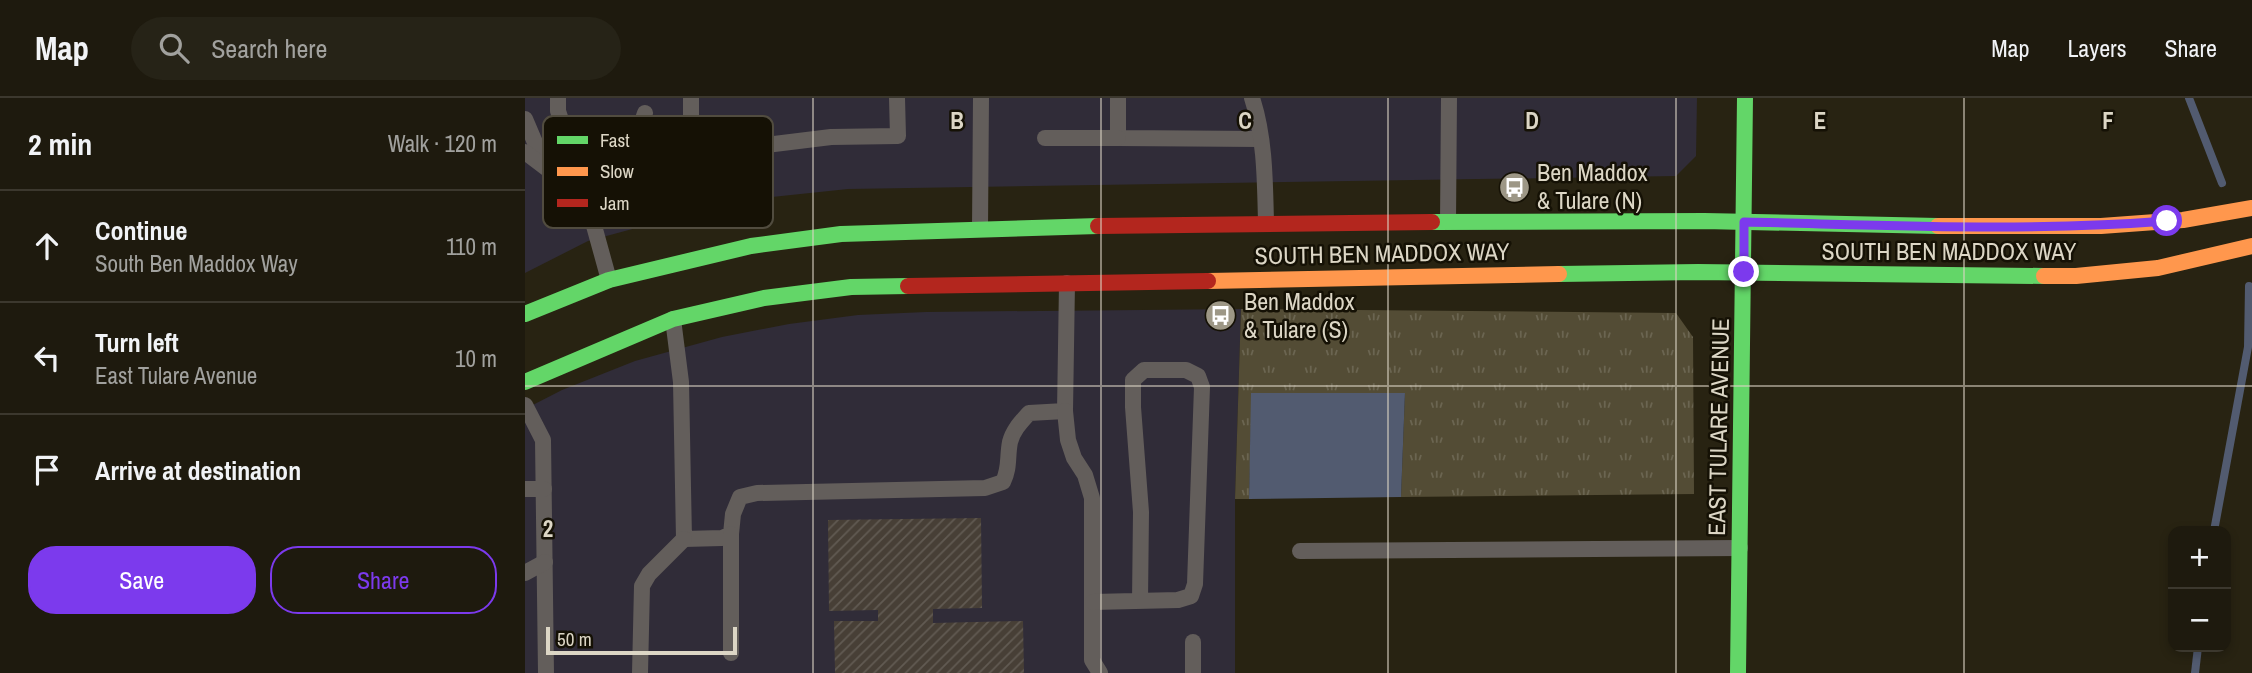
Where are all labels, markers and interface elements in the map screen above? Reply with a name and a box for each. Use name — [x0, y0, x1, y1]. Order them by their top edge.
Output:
search box — [131, 17, 621, 80]
text: Map — [35, 26, 89, 70]
icon: search — [155, 29, 193, 67]
text: Search here — [211, 31, 327, 66]
text: Map — [1991, 32, 2029, 64]
text: Layers — [2067, 32, 2126, 64]
text: Share — [2164, 32, 2217, 64]
text: B — [950, 105, 964, 136]
text: C — [1238, 105, 1252, 136]
text: D — [1525, 105, 1539, 136]
text: E — [1814, 105, 1826, 136]
text: F — [2102, 105, 2114, 136]
legend — [543, 116, 773, 228]
text: 2 min — [28, 124, 92, 164]
text: Fast — [600, 127, 630, 153]
text: Walk · 120 m — [388, 128, 497, 159]
place label: Ben Maddox & Tulare (N) — [1537, 156, 1648, 216]
text: Slow — [600, 158, 635, 184]
bus stop icon: Ben Maddox & Tulare (N) — [1497, 170, 1531, 204]
text: Jam — [600, 190, 629, 216]
route start — [2151, 205, 2182, 236]
text: Continue — [95, 213, 187, 248]
icon: ahead — [28, 227, 66, 265]
text: 110 m — [446, 231, 497, 262]
street label: SOUTH BEN MADDOX WAY — [1254, 235, 1510, 271]
street label: SOUTH BEN MADDOX WAY — [1822, 235, 2076, 267]
text: South Ben Maddox Way — [95, 248, 298, 279]
route end — [1728, 256, 1759, 287]
place label: Ben Maddox & Tulare (S) — [1244, 285, 1355, 345]
bus stop icon: Ben Maddox & Tulare (S) — [1204, 299, 1238, 333]
street label: EAST TULARE AVENUE — [1700, 318, 1736, 536]
text: Turn left — [95, 325, 179, 360]
icon: left — [28, 339, 66, 377]
text: 10 m — [455, 343, 497, 374]
text: East Tulare Avenue — [95, 360, 257, 391]
icon: arrive — [28, 451, 66, 489]
text: Arrive at destination — [95, 453, 301, 488]
text: 2 — [543, 513, 553, 544]
map controls — [2168, 526, 2231, 652]
button: + — [2168, 526, 2231, 589]
button: Save — [28, 546, 256, 614]
button: Share — [270, 546, 497, 614]
button: − — [2168, 589, 2231, 652]
scale bar — [546, 624, 737, 656]
text: 50 m — [557, 626, 592, 652]

